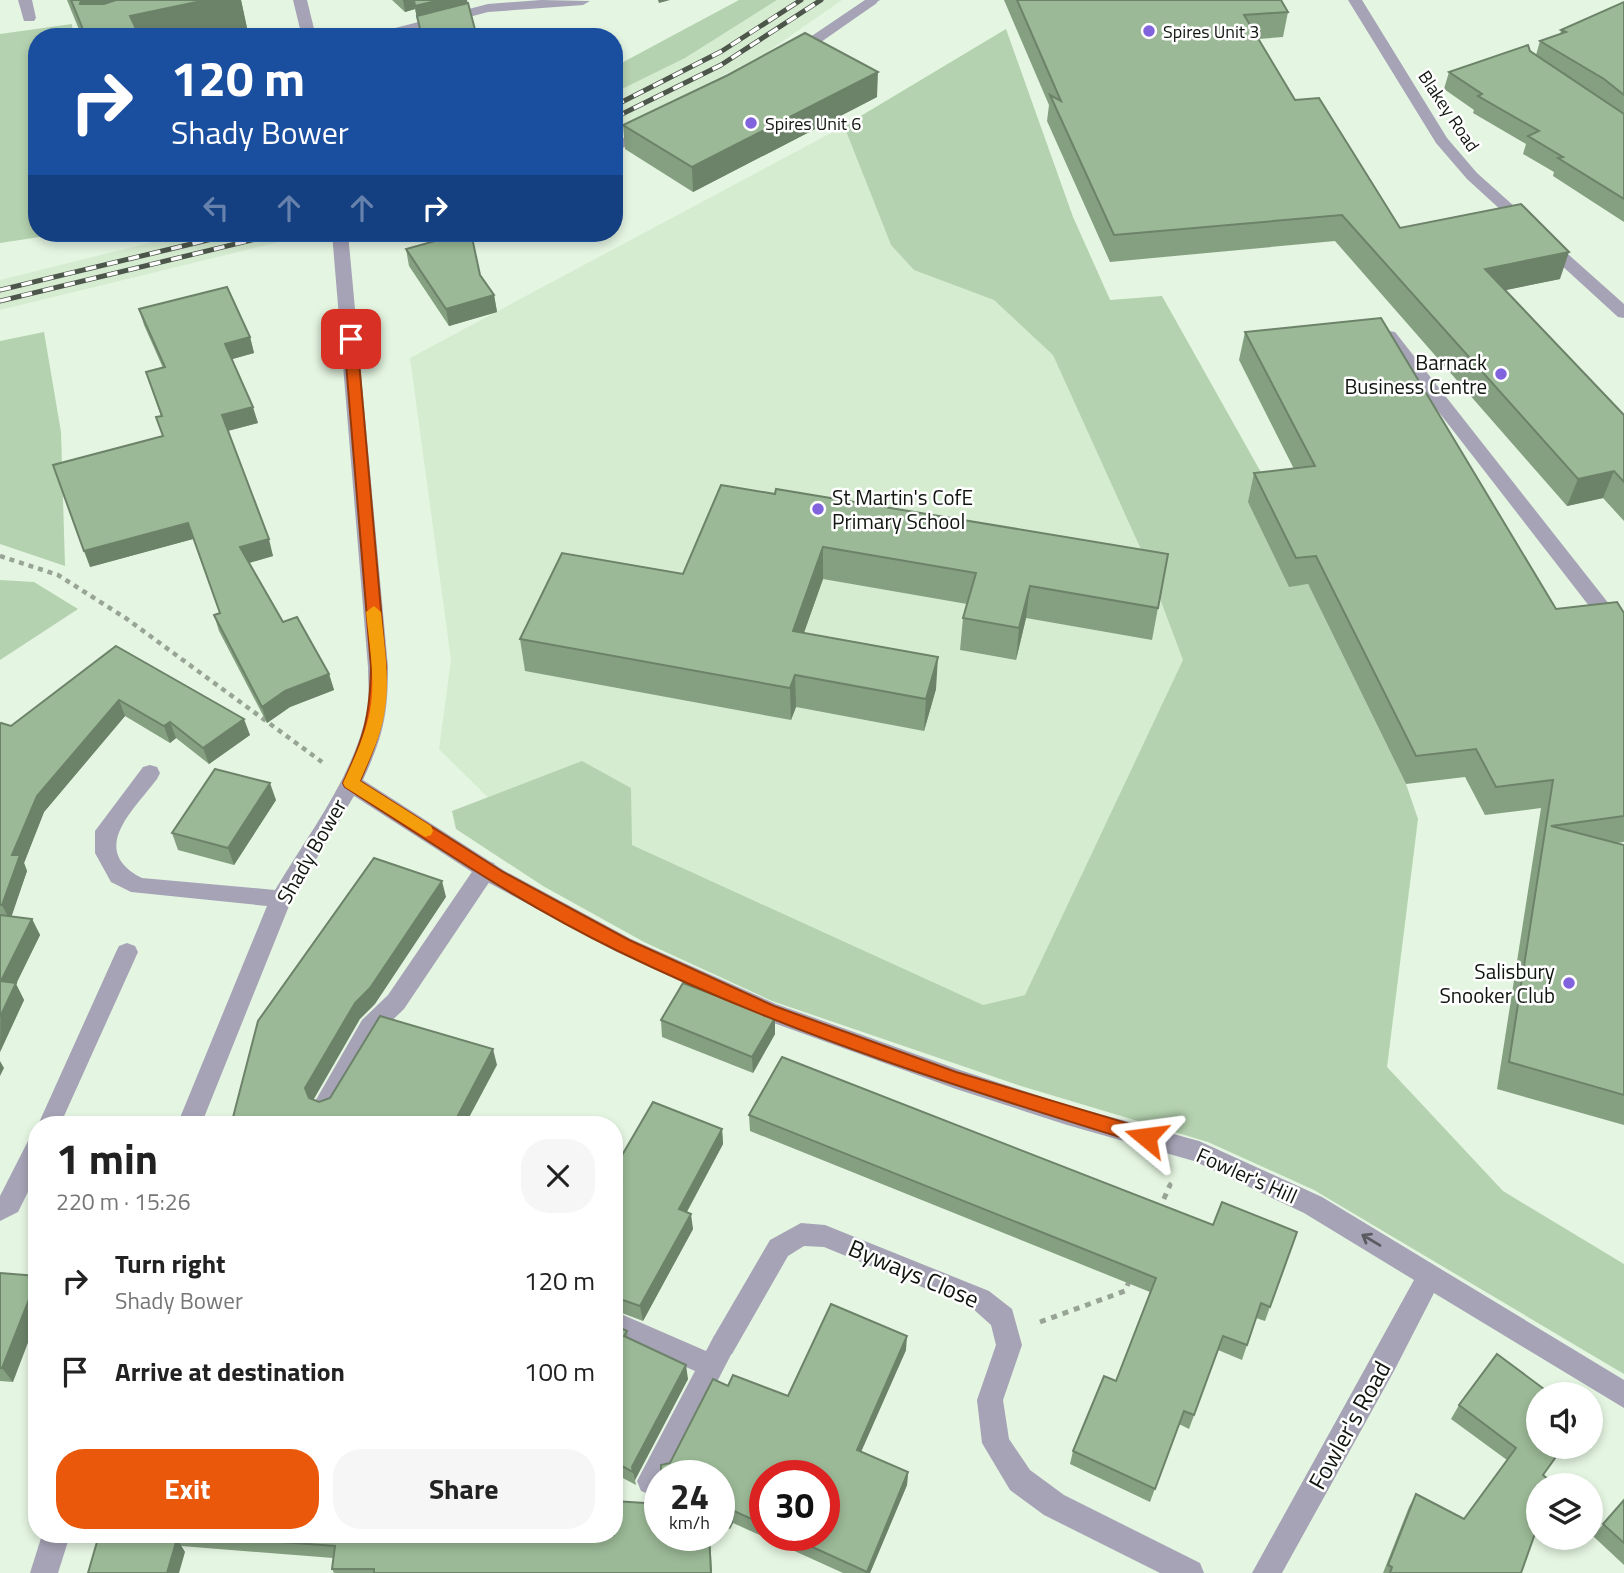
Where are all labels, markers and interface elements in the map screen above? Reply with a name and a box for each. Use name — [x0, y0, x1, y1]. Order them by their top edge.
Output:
place label: Spires Unit 3 — [1163, 18, 1259, 45]
marker: Spires Unit 3 — [1141, 23, 1157, 39]
text: 120 m — [171, 40, 305, 115]
icon: right — [56, 56, 147, 147]
street label: Blakey Road — [1412, 65, 1486, 157]
text: Shady Bower — [171, 108, 349, 156]
place label: Spires Unit 6 — [765, 110, 861, 137]
marker: Spires Unit 6 — [743, 115, 759, 131]
icon: left — [197, 189, 235, 227]
icon: ahead — [270, 189, 308, 227]
icon: ahead — [343, 189, 381, 227]
icon: right — [416, 189, 454, 227]
pin — [321, 309, 381, 369]
icon: arrive — [332, 320, 370, 358]
place label: Barnack Business Centre — [1344, 346, 1487, 402]
marker: Barnack Business Centre — [1493, 366, 1509, 382]
place label: St Martin's CofE Primary School — [832, 481, 973, 537]
marker: St Martin's CofE Primary School — [810, 501, 826, 517]
street label: Shady Bower — [268, 792, 354, 910]
place label: Salisbury Snooker Club — [1439, 955, 1555, 1011]
marker: Salisbury Snooker Club — [1561, 975, 1577, 991]
position arrow — [1109, 1100, 1183, 1174]
text: 1 min — [56, 1126, 158, 1190]
button: close — [521, 1139, 595, 1213]
street label: Fowler's Hill — [1191, 1139, 1303, 1211]
text: 220 m · 15:26 — [56, 1184, 191, 1219]
street label: Byways Close — [843, 1229, 985, 1317]
one-way arrow — [1362, 1232, 1382, 1246]
text: Turn right — [115, 1244, 226, 1283]
text: 120 m — [524, 1261, 595, 1300]
icon: right — [56, 1262, 94, 1300]
text: Shady Bower — [115, 1283, 243, 1318]
text: Arrive at destination — [115, 1352, 345, 1391]
text: 100 m — [524, 1352, 595, 1391]
icon: arrive — [56, 1353, 94, 1391]
street label: Fowler's Road — [1299, 1354, 1399, 1496]
map controls — [1526, 1382, 1603, 1550]
button: sound — [1526, 1382, 1603, 1459]
button: Exit — [56, 1449, 319, 1529]
button: Share — [333, 1449, 595, 1529]
speed limit sign: 30 — [749, 1460, 840, 1551]
text: 24 — [670, 1469, 709, 1523]
button: layers — [1526, 1473, 1603, 1550]
text: km/h — [669, 1509, 710, 1536]

